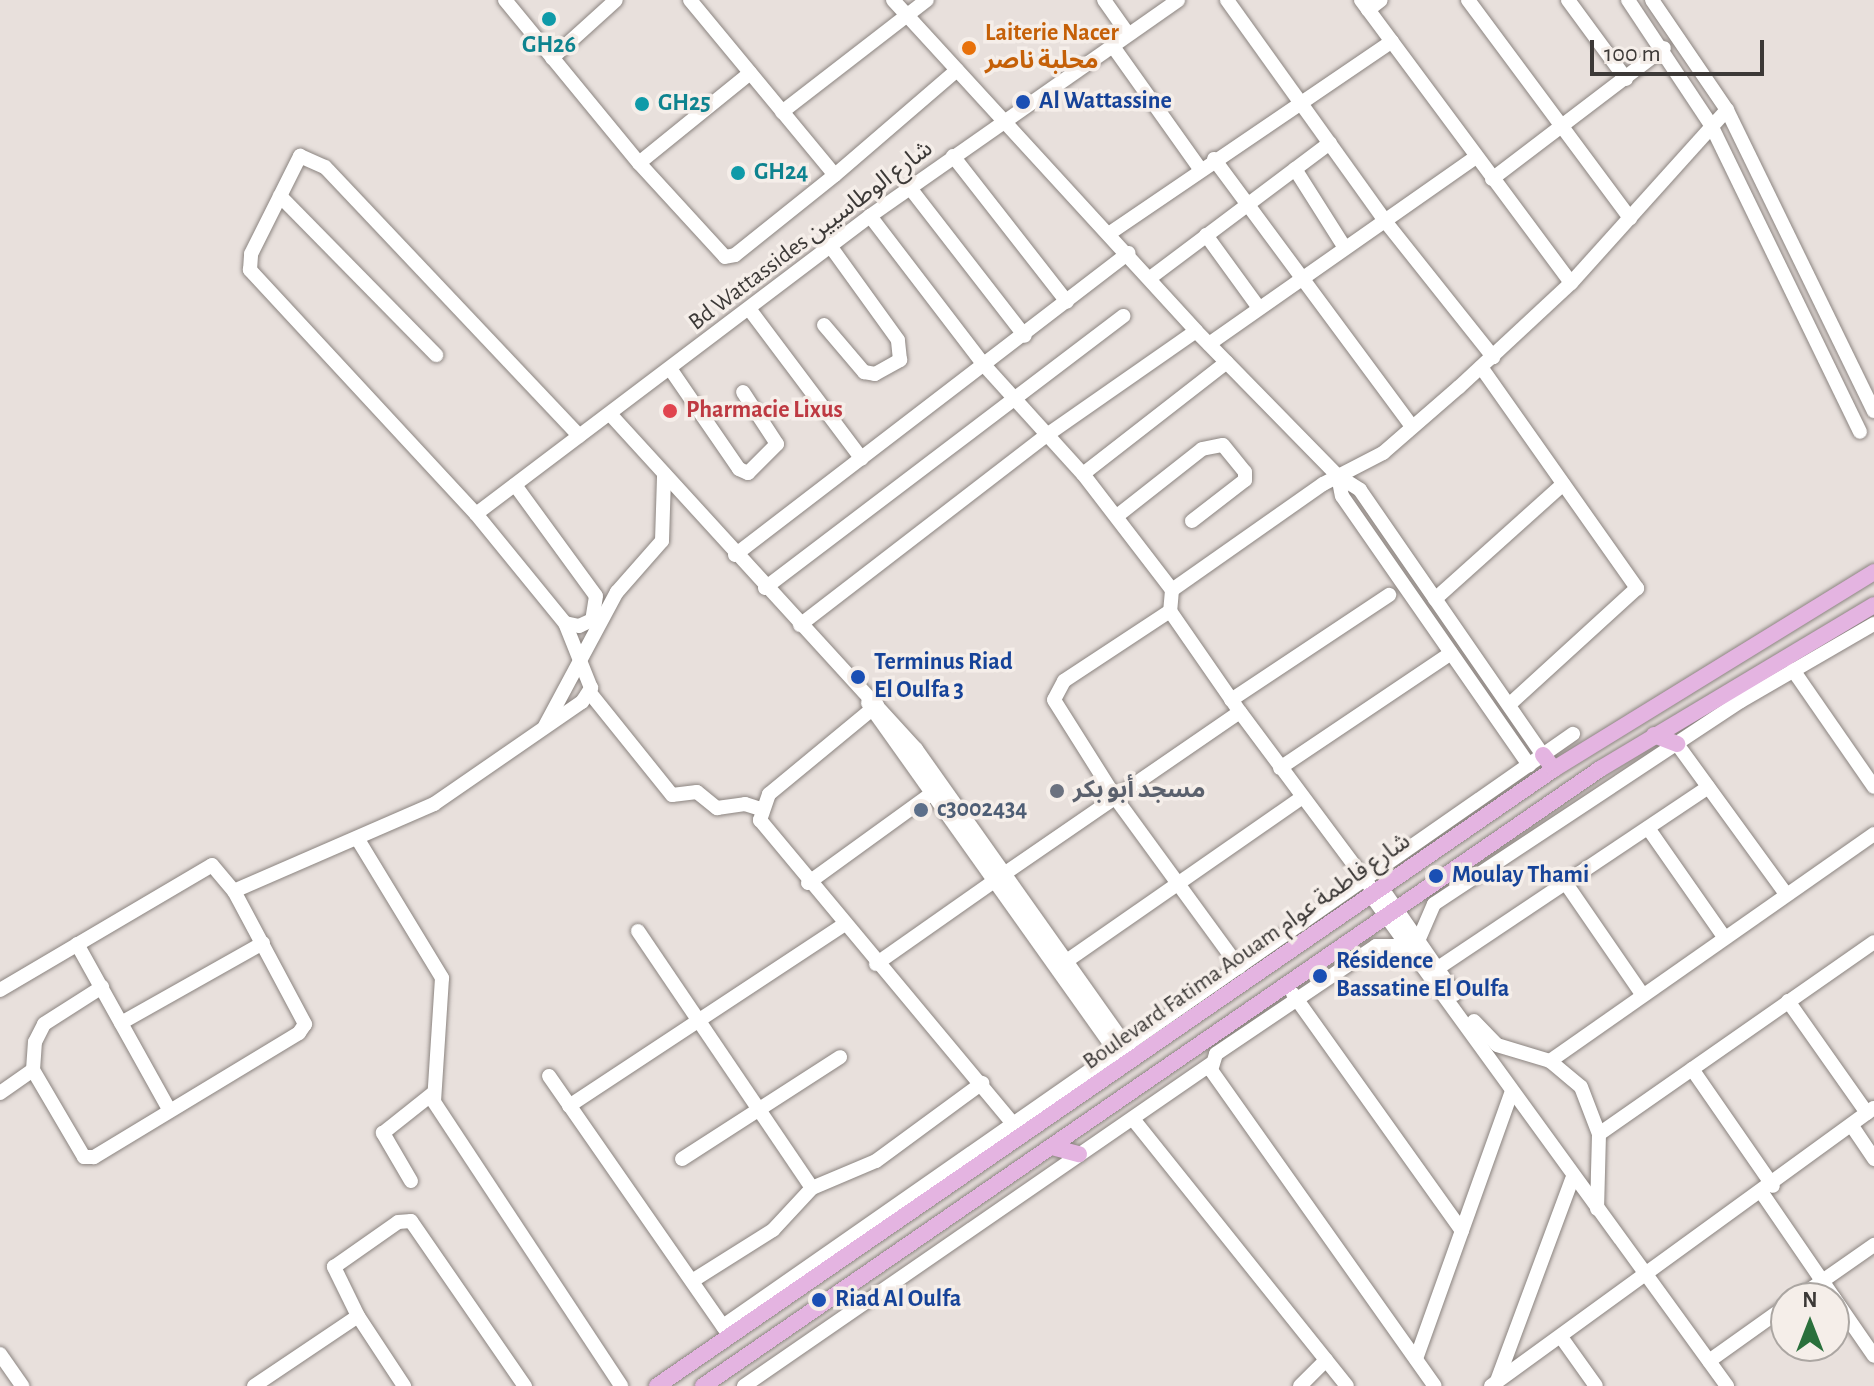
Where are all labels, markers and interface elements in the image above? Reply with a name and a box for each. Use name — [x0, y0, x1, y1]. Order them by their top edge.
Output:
marker: GH26 — [540, 10, 558, 28]
place label: Laiterie Nacer محلبة ناصر — [985, 20, 1119, 76]
scale bar — [1594, 24, 1768, 74]
place label: GH26 — [522, 32, 576, 60]
marker: Laiterie Nacer محلبة ناصر — [960, 39, 978, 57]
text: 100 m — [1604, 42, 1661, 66]
place label: Al Wattassine — [1039, 88, 1172, 116]
place label: GH25 — [658, 90, 711, 118]
marker: Al Wattassine — [1014, 93, 1032, 111]
marker: GH25 — [633, 95, 651, 113]
street label: Bd Wattassides شارع الوطاسيين — [683, 135, 939, 337]
place label: GH24 — [754, 159, 808, 187]
marker: GH24 — [729, 164, 747, 182]
place label: Pharmacie Lixus — [686, 397, 843, 425]
marker: Pharmacie Lixus — [661, 402, 679, 420]
place label: Terminus Riad El Oulfa 3 — [874, 649, 1013, 705]
marker: Terminus Riad El Oulfa 3 — [849, 668, 867, 686]
place label: مسجد أبو بكر — [1073, 777, 1205, 805]
marker: مسجد أبو بكر — [1048, 782, 1066, 800]
place label: c3002434 — [937, 796, 1027, 824]
marker: c3002434 — [912, 801, 930, 819]
street label: Boulevard Fatima Aouam شارع فاطمة عوام — [1078, 827, 1416, 1077]
place label: Moulay Thami — [1452, 862, 1589, 890]
marker: Moulay Thami — [1427, 867, 1445, 885]
place label: Résidence Bassatine El Oulfa — [1336, 948, 1509, 1004]
marker: Résidence Bassatine El Oulfa — [1311, 967, 1329, 985]
north arrow — [1770, 1282, 1850, 1362]
place label: Riad Al Oulfa — [835, 1286, 961, 1314]
text: N — [1802, 1289, 1818, 1311]
marker: Riad Al Oulfa — [810, 1291, 828, 1309]

